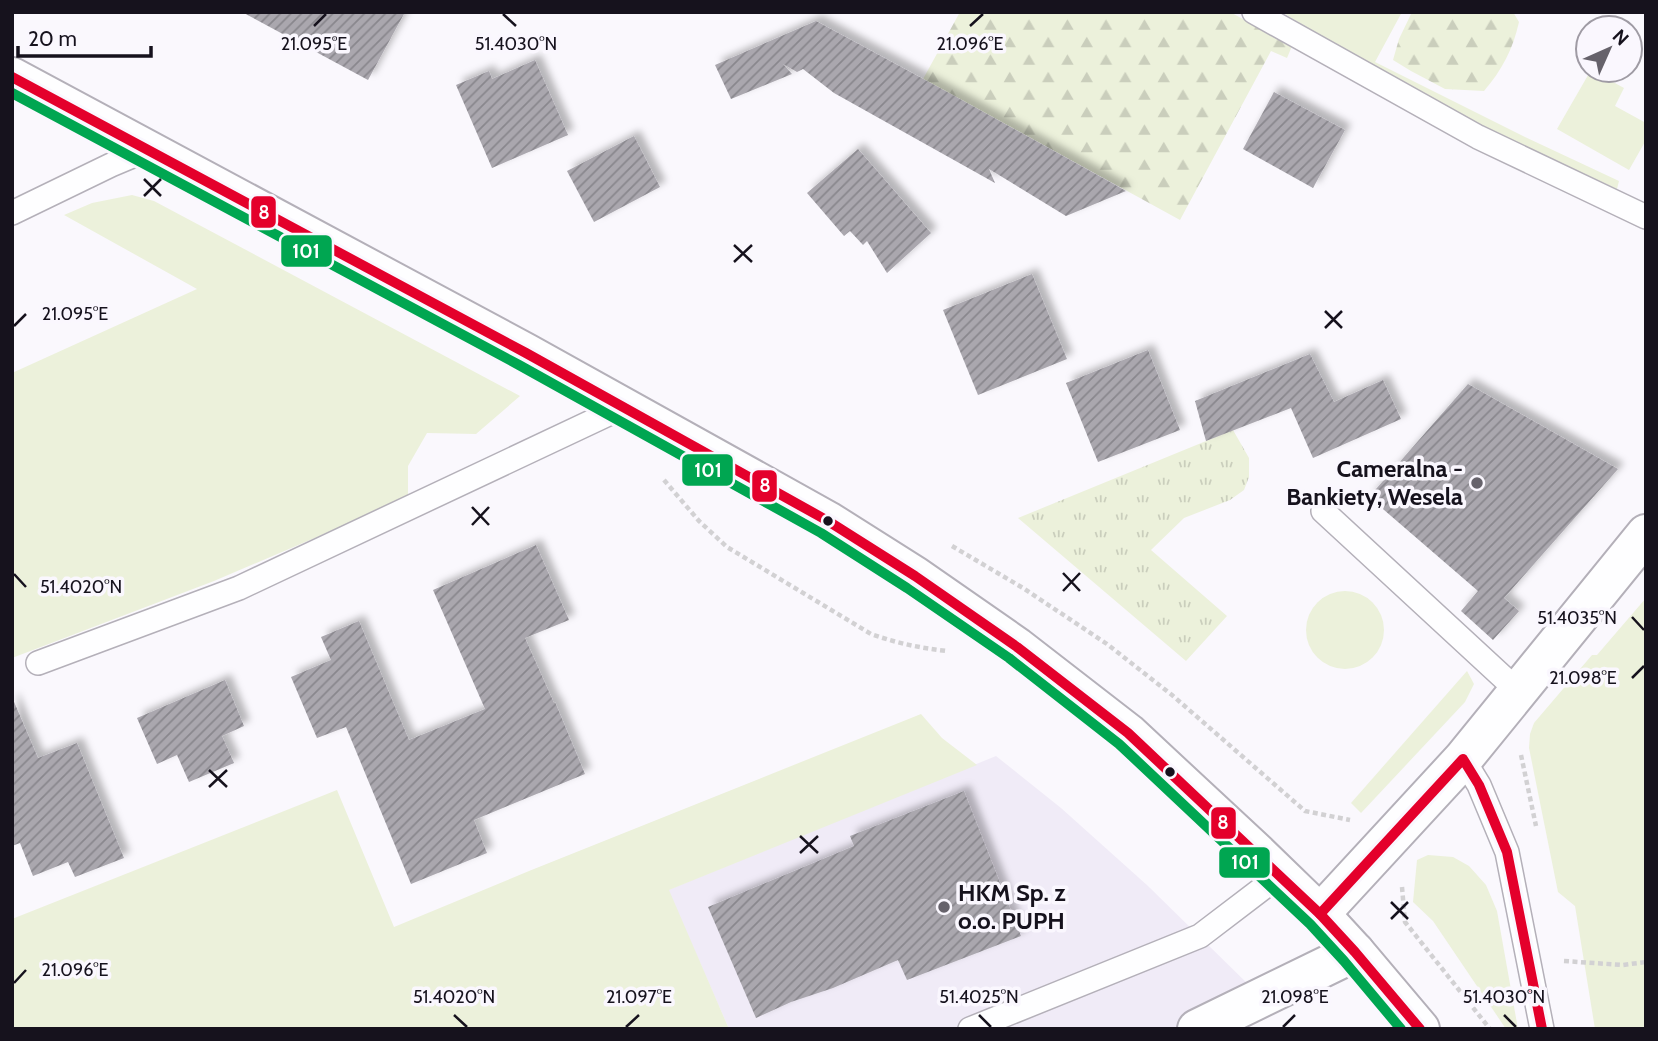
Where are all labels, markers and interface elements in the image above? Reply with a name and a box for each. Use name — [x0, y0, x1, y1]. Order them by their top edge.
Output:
scale bar — [18, 14, 150, 58]
north arrow — [1574, 14, 1644, 84]
text: N — [1608, 24, 1634, 50]
text: 20 m — [28, 26, 77, 51]
text: 21.095°E — [281, 33, 347, 55]
text: 51.4030°N — [475, 33, 557, 55]
text: 21.096°E — [937, 33, 1003, 55]
line badge: 8 — [250, 195, 277, 229]
text: 8 — [258, 201, 270, 224]
line badge: 101 — [280, 234, 333, 268]
text: 101 — [292, 240, 320, 263]
text: 21.095°E — [42, 303, 108, 325]
line badge: 101 — [681, 453, 734, 487]
place label: Cameralna - Bankiety, Wesela — [1286, 454, 1463, 511]
text: 101 — [694, 459, 722, 482]
line badge: 8 — [751, 469, 778, 503]
text: 8 — [759, 474, 771, 497]
marker: Cameralna - Bankiety, Wesela — [1469, 475, 1485, 491]
unlabelled marker — [821, 514, 835, 528]
text: 51.4020°N — [40, 576, 122, 598]
text: 51.4035°N — [1537, 607, 1617, 629]
text: 21.098°E — [1549, 667, 1617, 689]
unlabelled marker — [1163, 765, 1177, 779]
line badge: 8 — [1210, 806, 1237, 840]
text: 8 — [1217, 811, 1229, 834]
line badge: 101 — [1218, 846, 1271, 879]
text: 101 — [1231, 851, 1259, 874]
place label: HKM Sp. z o.o. PUPH — [958, 878, 1066, 935]
marker: HKM Sp. z o.o. PUPH — [936, 899, 952, 915]
text: 21.096°E — [42, 959, 108, 981]
text: 51.4020°N — [413, 986, 495, 1008]
text: 21.097°E — [606, 986, 672, 1008]
text: 51.4025°N — [939, 986, 1019, 1008]
text: 21.098°E — [1261, 986, 1329, 1008]
text: 51.4030°N — [1463, 986, 1545, 1008]

